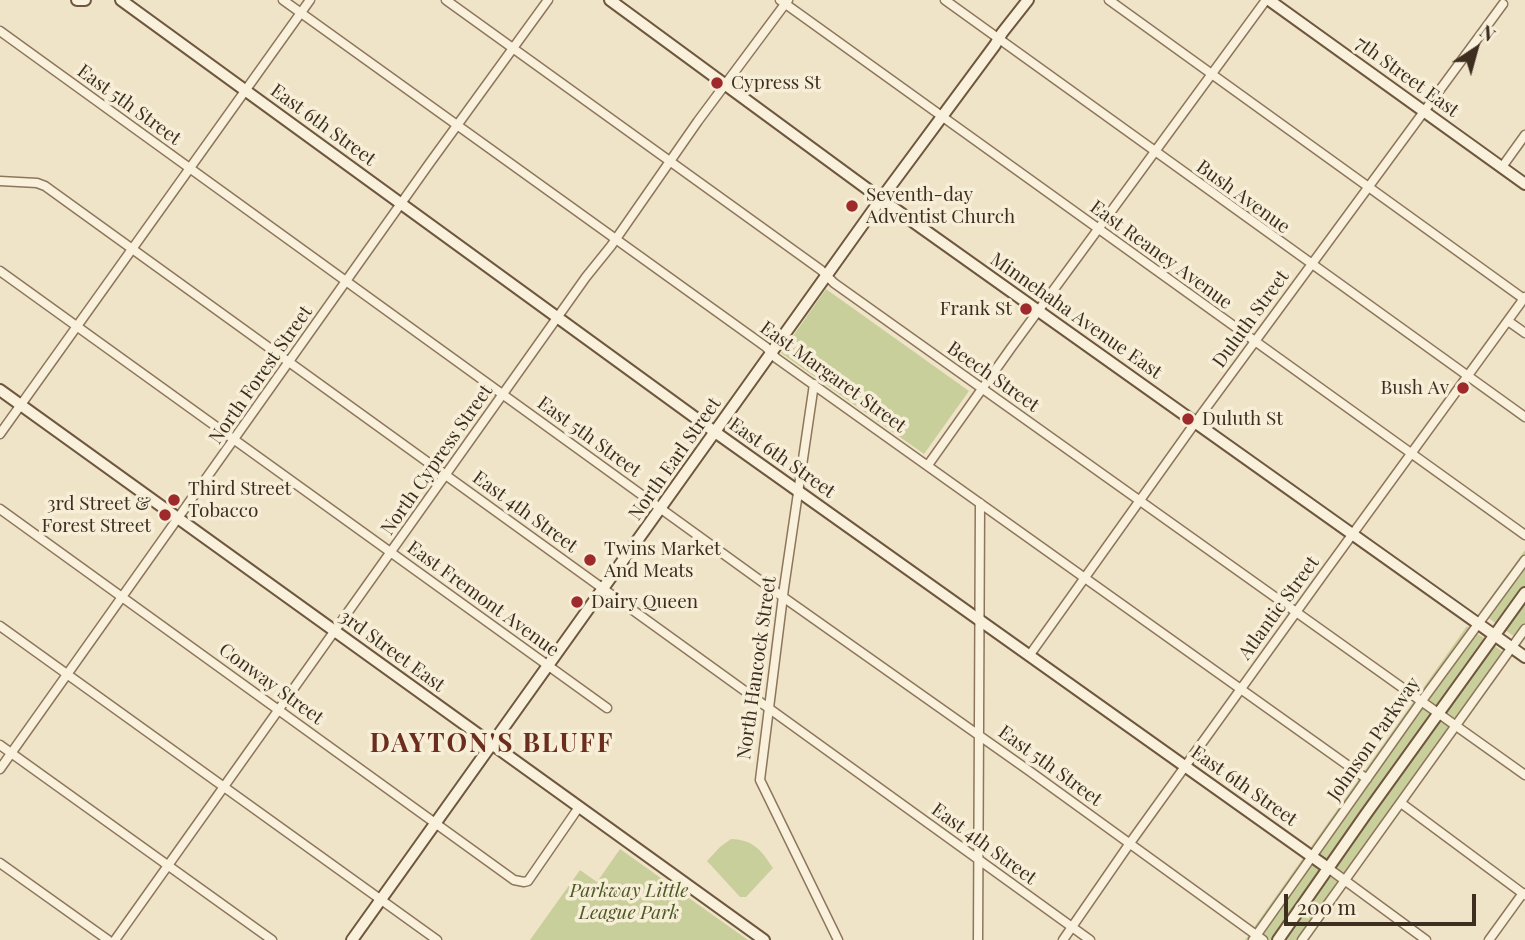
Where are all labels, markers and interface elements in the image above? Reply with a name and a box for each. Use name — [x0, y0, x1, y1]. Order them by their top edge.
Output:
north arrow — [1441, 14, 1511, 84]
text: N — [1475, 17, 1502, 47]
street label: 7th Street East — [1351, 32, 1463, 122]
street label: East 5th Street — [73, 60, 185, 150]
place label: Cypress St — [731, 72, 821, 94]
marker: Cypress St — [709, 75, 725, 91]
street label: East 6th Street — [266, 79, 380, 171]
street label: Bush Avenue — [1192, 155, 1294, 239]
place label: Seventh-day Adventist Church — [866, 184, 1015, 228]
street label: East Reaney Avenue — [1085, 196, 1237, 314]
marker: Seventh-day Adventist Church — [844, 198, 860, 214]
street label: Minnehaha Avenue East — [986, 248, 1166, 384]
street label: Duluth Street — [1208, 266, 1294, 372]
place label: Frank St — [940, 298, 1012, 320]
street label: North Forest Street — [205, 301, 317, 449]
marker: Frank St — [1018, 301, 1034, 317]
street label: East Margaret Street — [756, 316, 910, 438]
street label: Beech Street — [943, 337, 1043, 417]
place label: Bush Av — [1380, 377, 1449, 399]
street label: North Cypress Street — [376, 380, 498, 540]
marker: Bush Av — [1455, 380, 1471, 396]
street label: East 5th Street — [533, 392, 645, 482]
street label: North Earl Street — [624, 393, 726, 525]
place label: Duluth St — [1202, 408, 1283, 430]
marker: Duluth St — [1180, 411, 1196, 427]
street label: East 6th Street — [724, 413, 840, 503]
street label: East 4th Street — [468, 466, 582, 558]
place label: Third Street Tobacco — [188, 478, 291, 522]
marker: Third Street Tobacco — [166, 492, 182, 508]
place label: 3rd Street & Forest Street — [42, 493, 151, 537]
marker: 3rd Street & Forest Street — [157, 507, 173, 523]
street label: East Fremont Avenue — [403, 536, 563, 662]
place label: Twins Market And Meats — [604, 538, 721, 582]
marker: Twins Market And Meats — [582, 552, 598, 568]
street label: Atlantic Street — [1234, 552, 1324, 664]
street label: North Hancock Street — [733, 575, 781, 761]
place label: Dairy Queen — [591, 591, 698, 613]
marker: Dairy Queen — [569, 594, 585, 610]
street label: 3rd Street East — [335, 605, 449, 697]
street label: Conway Street — [214, 638, 328, 730]
street label: Johnson Parkway — [1323, 673, 1425, 805]
street label: East 5th Street — [994, 721, 1106, 811]
district label: DAYTON'S BLUFF — [371, 728, 613, 760]
street label: East 6th Street — [1186, 741, 1302, 831]
street label: East 4th Street — [927, 798, 1041, 890]
park label: Parkway Little League Park — [570, 880, 688, 924]
scale bar — [1287, 880, 1480, 924]
text: 200 m — [1297, 892, 1356, 920]

